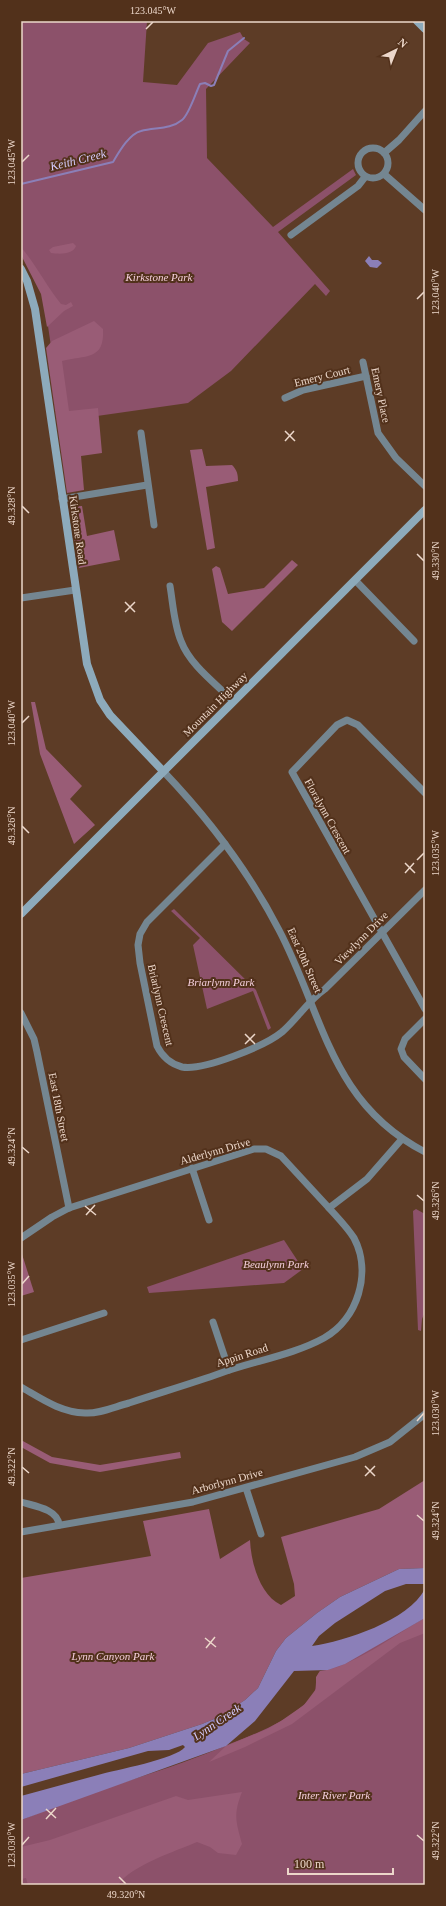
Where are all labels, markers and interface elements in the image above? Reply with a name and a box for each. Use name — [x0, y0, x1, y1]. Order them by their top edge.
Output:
text: 123.045°W — [130, 5, 177, 16]
north arrow — [376, 30, 416, 70]
text: N — [396, 36, 410, 50]
text: 123.045°W — [6, 138, 17, 185]
water label: Keith Creek — [48, 146, 108, 174]
text: 123.040°W — [430, 268, 441, 315]
park label: Kirkstone Park — [125, 271, 194, 283]
street label: Emery Court — [293, 363, 351, 389]
street label: Emery Place — [369, 366, 393, 424]
text: 49.328°N — [6, 487, 17, 525]
street label: Kirkstone Road — [67, 495, 89, 566]
text: 49.330°N — [430, 542, 441, 580]
street label: Mountain Highway — [180, 669, 250, 739]
text: 123.040°W — [6, 699, 17, 746]
street label: Floralynn Crescent — [302, 776, 354, 856]
text: 49.326°N — [6, 807, 17, 845]
text: 123.035°W — [430, 829, 441, 876]
street label: Viewlynn Drive — [332, 909, 390, 967]
street label: East 20th Street — [285, 926, 325, 994]
street label: Briarlynn Crescent — [146, 963, 176, 1047]
park label: Briarlynn Park — [188, 976, 256, 988]
street label: East 18th Street — [46, 1072, 72, 1142]
text: 49.324°N — [6, 1128, 17, 1166]
street label: Alderlynn Drive — [179, 1135, 252, 1167]
text: 49.326°N — [430, 1182, 441, 1220]
park label: Beaulynn Park — [243, 1258, 310, 1270]
text: 123.035°W — [6, 1260, 17, 1307]
street label: Appin Road — [215, 1341, 270, 1369]
text: 123.030°W — [430, 1389, 441, 1436]
text: 49.322°N — [6, 1448, 17, 1486]
street label: Arborlynn Drive — [190, 1466, 264, 1496]
text: 49.324°N — [430, 1502, 441, 1540]
park label: Lynn Canyon Park — [71, 1650, 156, 1662]
water label: Lynn Creek — [190, 1700, 244, 1744]
park label: Inter River Park — [297, 1789, 371, 1801]
text: 123.030°W — [6, 1821, 17, 1868]
text: 49.322°N — [430, 1822, 441, 1860]
scale bar — [288, 1850, 393, 1876]
text: 100 m — [294, 1857, 325, 1871]
text: 49.320°N — [107, 1889, 145, 1900]

